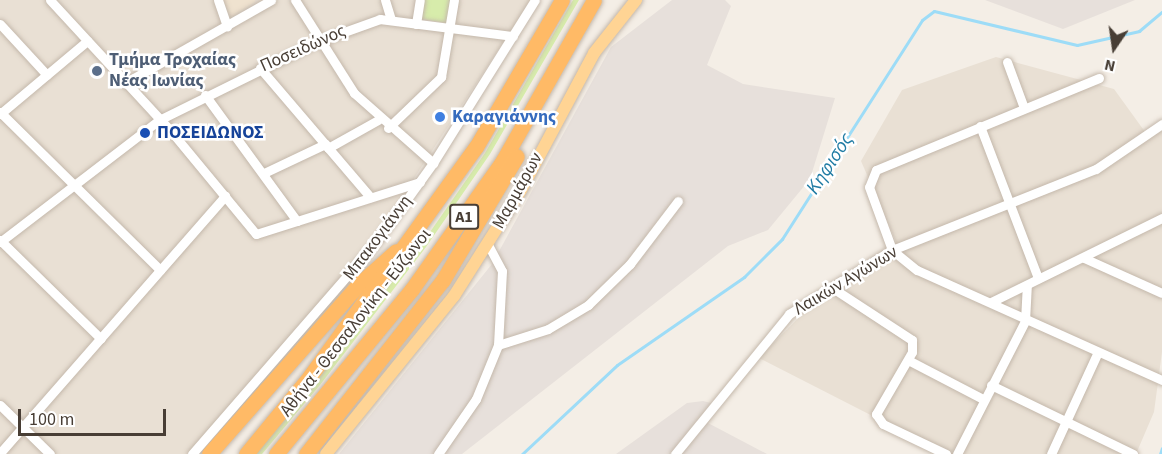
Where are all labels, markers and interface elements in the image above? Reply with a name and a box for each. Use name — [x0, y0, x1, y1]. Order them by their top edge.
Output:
north arrow — [1084, 18, 1144, 78]
street label: Ποσειδώνος — [257, 21, 349, 77]
place label: Τμήμα Τροχαίας Νέας Ιωνίας — [109, 50, 236, 92]
text: N — [1102, 54, 1118, 77]
marker: Τμήμα Τροχαίας Νέας Ιωνίας — [90, 64, 104, 78]
place label: Καραγιάννης — [452, 106, 556, 128]
marker: Καραγιάννης — [433, 110, 447, 124]
place label: ΠΟΣΕΙΔΩΝΟΣ — [157, 122, 264, 144]
marker: ΠΟΣΕΙΔΩΝΟΣ — [138, 126, 152, 140]
water label: Κηφισός — [801, 129, 859, 199]
street label: Μαρμάρων — [488, 149, 548, 233]
street label: Μπακογιάννη — [339, 191, 417, 285]
road number: Α1 — [449, 204, 479, 230]
street label: Αθήνα - Θεσσαλονίκη - Εύζωνοι — [276, 225, 436, 421]
street label: Λαικών Αγώνων — [790, 242, 902, 320]
scale bar — [21, 397, 170, 435]
text: 100 m — [29, 407, 74, 432]

